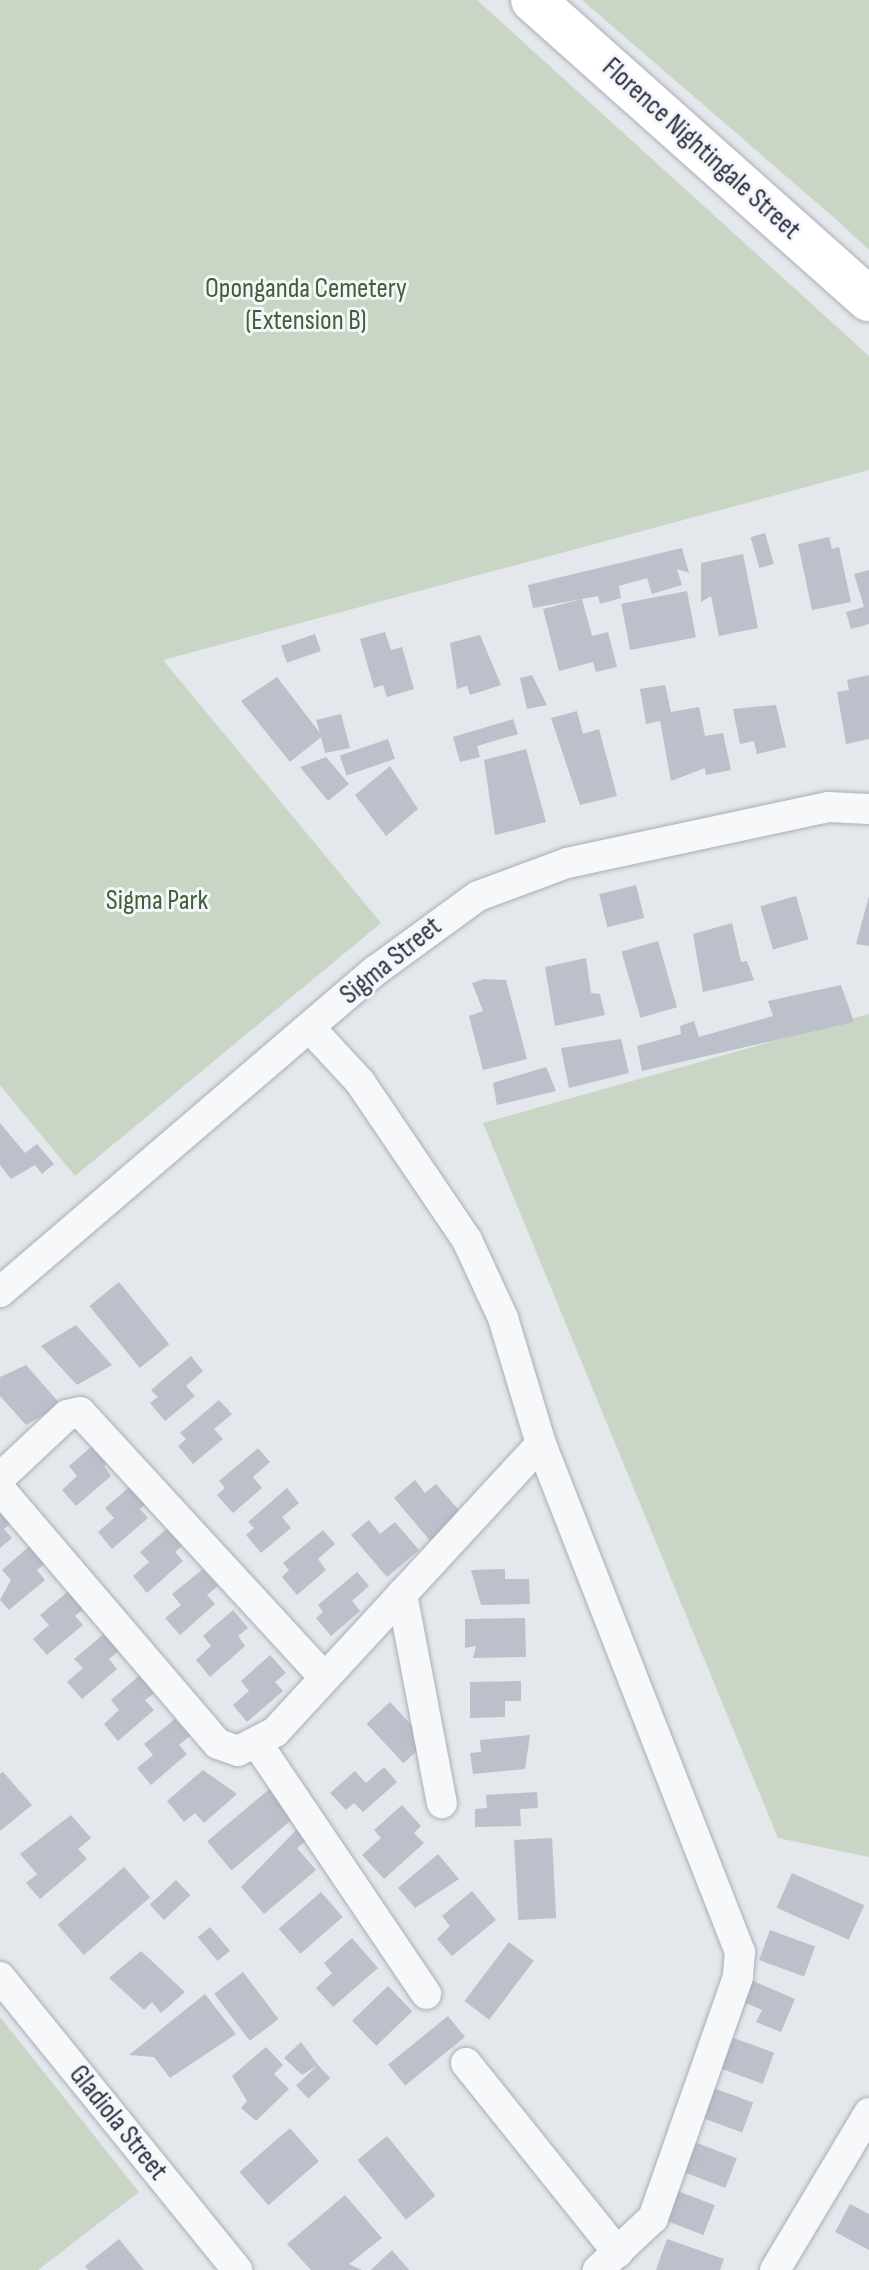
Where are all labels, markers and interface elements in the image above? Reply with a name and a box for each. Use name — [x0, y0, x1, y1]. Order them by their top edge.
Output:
street label: Florence Nightingale Street — [595, 51, 807, 247]
park label: Oponganda Cemetery (Extension B) — [205, 272, 407, 338]
park label: Sigma Park — [106, 884, 208, 918]
street label: Sigma Street — [334, 910, 448, 1012]
street label: Gladiola Street — [62, 2059, 174, 2187]

